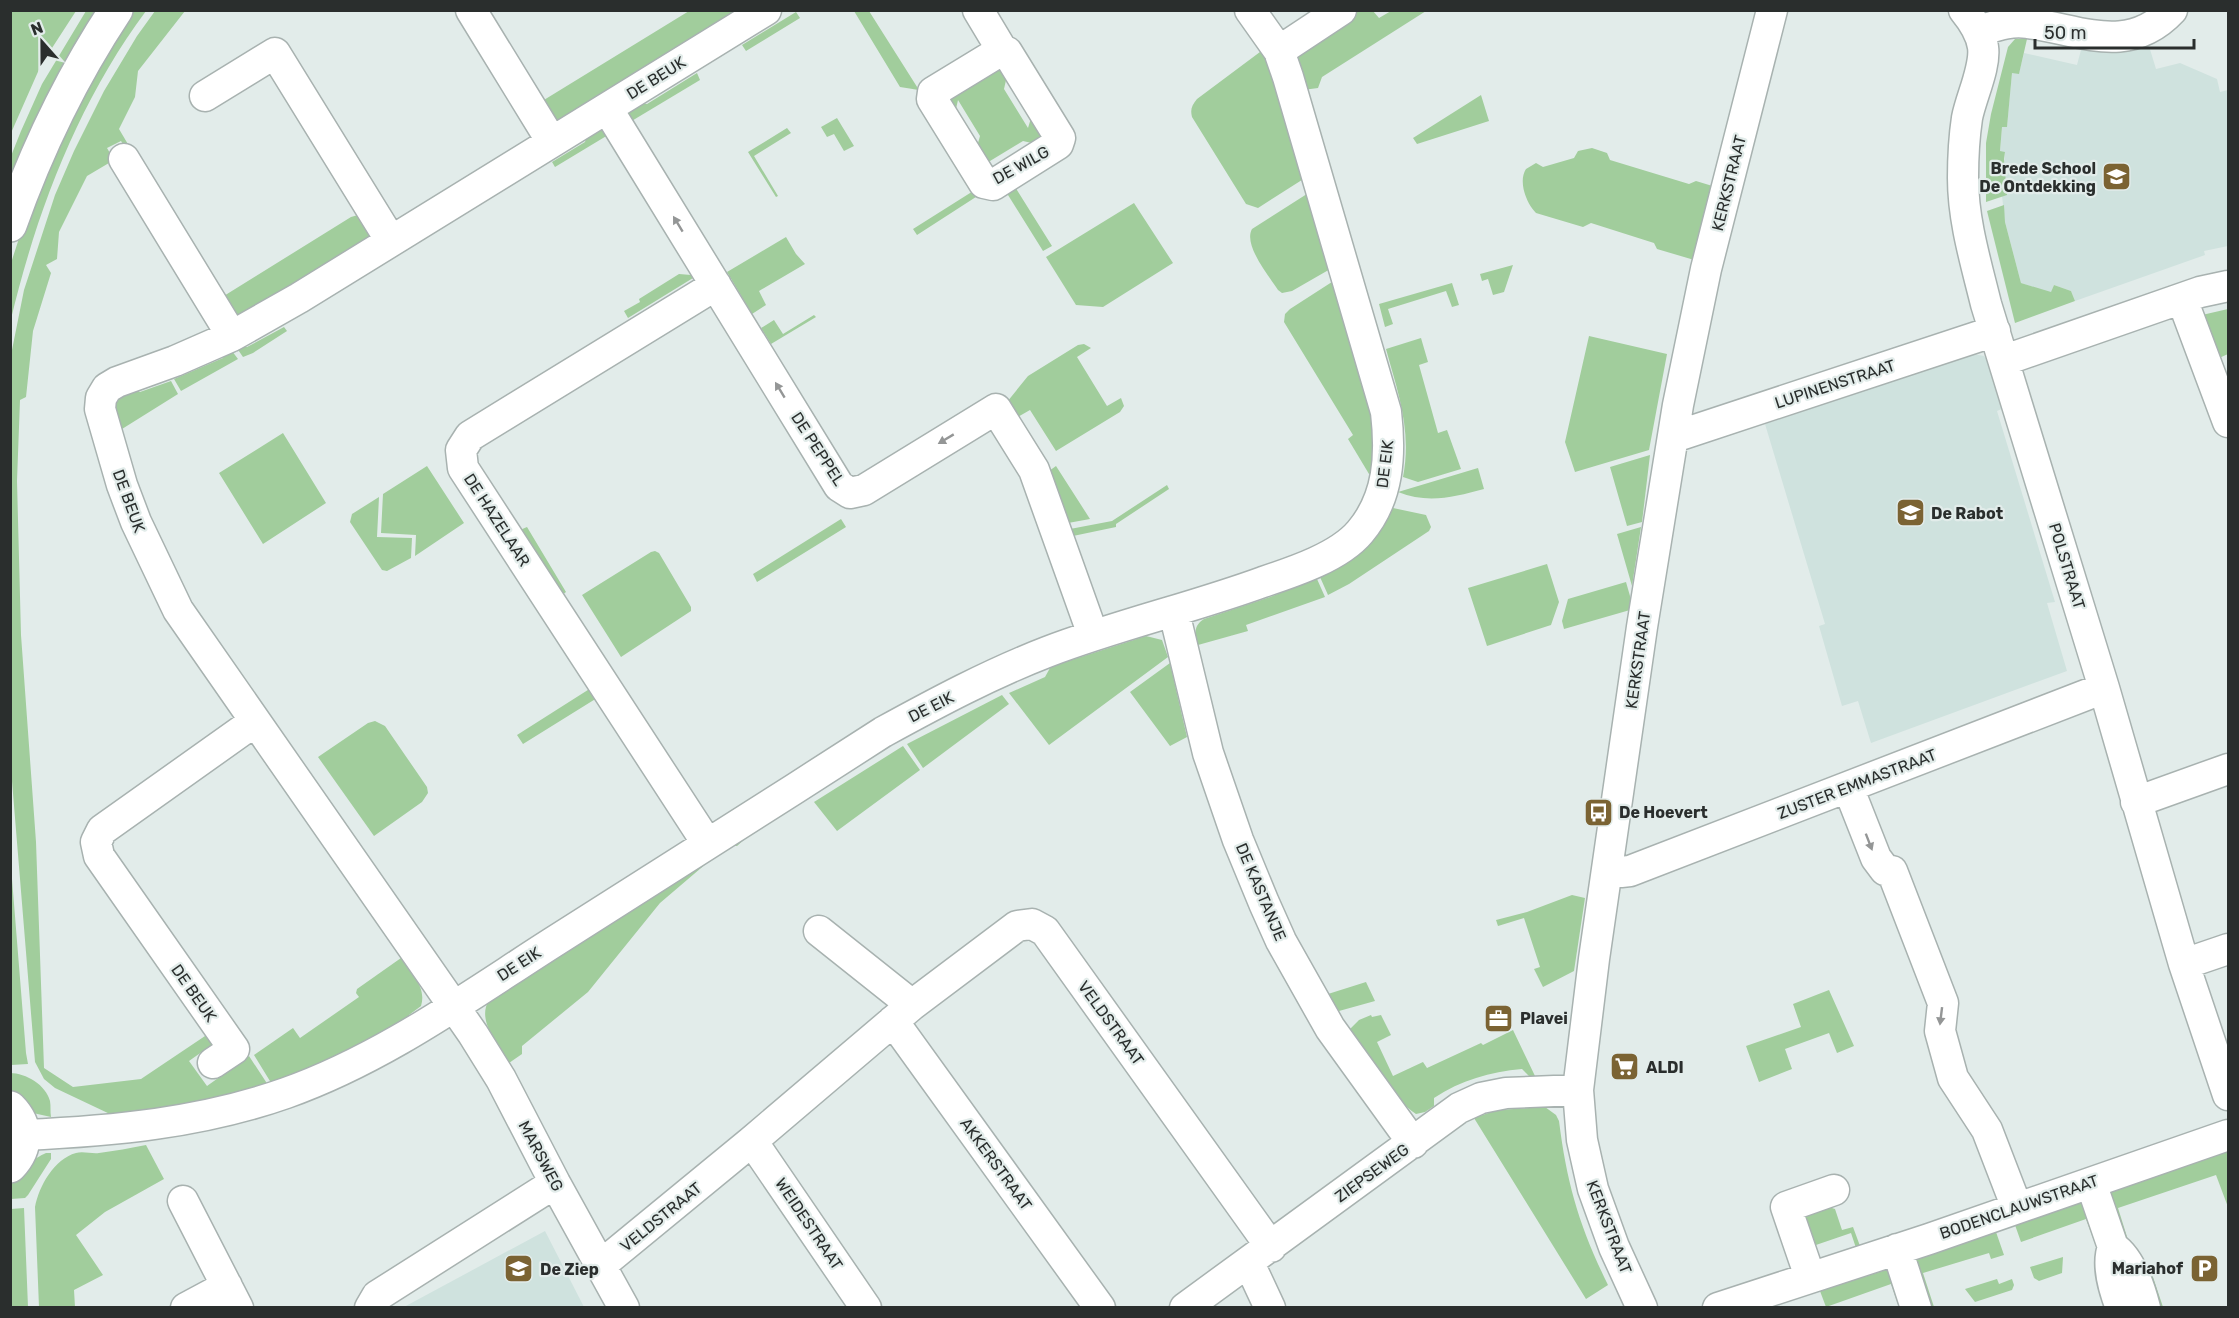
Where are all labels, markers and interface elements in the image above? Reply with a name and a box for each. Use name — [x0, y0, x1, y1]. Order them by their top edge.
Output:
north arrow — [12, 12, 72, 72]
scale bar — [2035, 12, 2194, 50]
text: N — [28, 18, 46, 39]
text: 50 m — [2044, 22, 2087, 44]
street label: DE BEUK — [623, 52, 689, 104]
street label: KERKSTRAAT — [1708, 133, 1750, 233]
street label: DE WILG — [990, 142, 1052, 188]
place label: Brede School De Ontdekking — [1979, 159, 2096, 196]
school or university icon: Brede School De Ontdekking — [2101, 161, 2133, 193]
one-way arrow — [673, 215, 683, 232]
street label: LUPINENSTRAAT — [1772, 356, 1898, 412]
one-way arrow — [775, 382, 786, 398]
street label: DE PEPPEL — [787, 409, 849, 489]
one-way arrow — [938, 434, 954, 445]
street label: DE EIK — [1373, 438, 1397, 489]
street label: DE BEUK — [109, 467, 149, 536]
street label: DE HAZELAAR — [460, 470, 534, 570]
school or university icon: De Rabot — [1894, 497, 1926, 529]
place label: De Rabot — [1931, 504, 2004, 523]
street label: POLSTRAAT — [2045, 521, 2089, 611]
street label: KERKSTRAAT — [1622, 610, 1654, 710]
street label: DE EIK — [905, 687, 957, 726]
street label: ZUSTER EMMASTRAAT — [1775, 745, 1939, 823]
bus stop icon: De Hoevert — [1582, 796, 1614, 828]
place label: De Hoevert — [1619, 803, 1708, 822]
one-way arrow — [1864, 833, 1874, 851]
street label: DE KASTANJE — [1232, 840, 1290, 944]
street label: DE EIK — [494, 943, 545, 985]
street label: DE BEUK — [167, 961, 221, 1026]
street label: VELDSTRAAT — [1074, 977, 1148, 1069]
office icon: Plavei — [1483, 1002, 1515, 1034]
one-way arrow — [1937, 1007, 1946, 1026]
place label: Plavei — [1520, 1009, 1568, 1028]
supermarket icon: ALDI — [1609, 1051, 1641, 1083]
place label: ALDI — [1646, 1058, 1684, 1077]
street label: AKKERSTRAAT — [956, 1114, 1036, 1214]
street label: MARSWEG — [515, 1118, 567, 1194]
street label: ZIEPSEWEG — [1331, 1140, 1413, 1206]
street label: BODENCLAUWSTRAAT — [1937, 1171, 2101, 1243]
street label: WEIDESTRAAT — [771, 1174, 847, 1274]
street label: VELDSTRAAT — [616, 1178, 706, 1256]
street label: KERKSTRAAT — [1583, 1178, 1635, 1276]
parking icon: Mariahof — [2188, 1252, 2220, 1284]
school or university icon: De Ziep — [503, 1253, 535, 1285]
place label: Mariahof — [2112, 1259, 2184, 1278]
place label: De Ziep — [540, 1260, 599, 1279]

